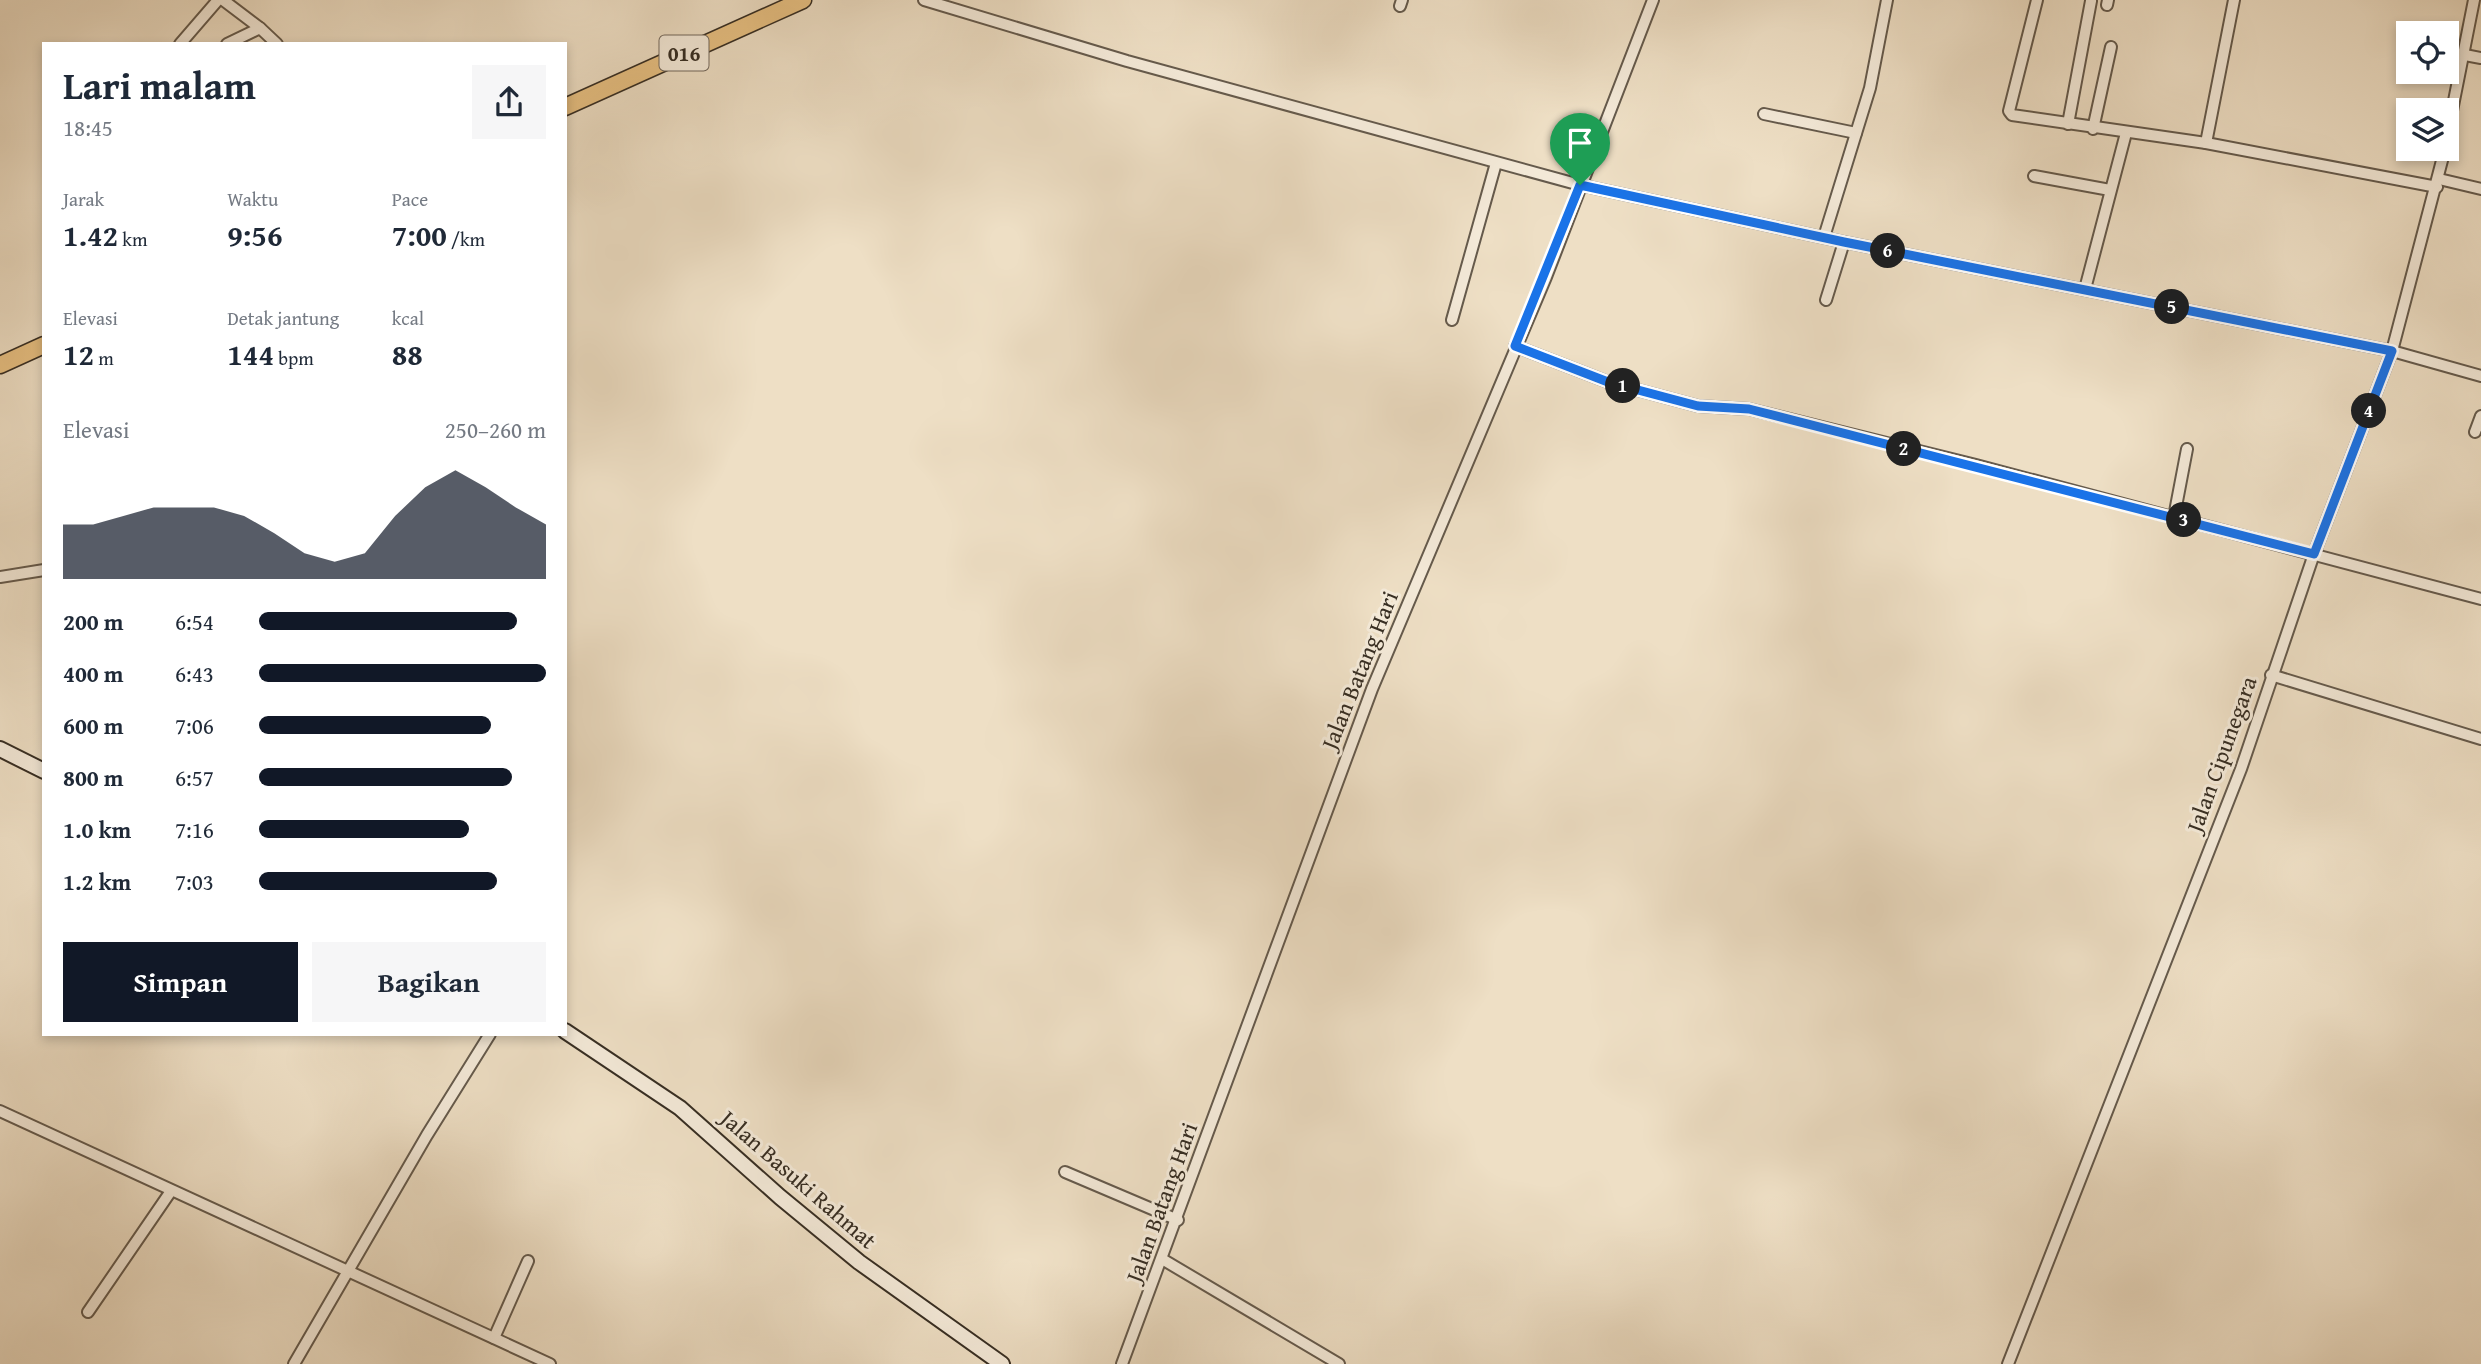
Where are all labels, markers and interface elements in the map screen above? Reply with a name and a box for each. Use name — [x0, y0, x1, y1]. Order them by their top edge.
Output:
map controls — [2396, 21, 2459, 161]
button: locate — [2396, 21, 2459, 84]
road number: 016 — [660, 36, 708, 70]
text: Lari malam — [63, 57, 256, 113]
button: share — [472, 65, 546, 139]
button: layers — [2396, 98, 2459, 161]
text: 18:45 — [63, 111, 113, 144]
pin — [1550, 113, 1610, 185]
icon: arrive — [1561, 124, 1599, 162]
text: Jarak — [63, 185, 104, 213]
text: Waktu — [227, 185, 278, 213]
text: Pace — [392, 185, 428, 213]
text: 1.42 — [63, 213, 118, 257]
text: 9:56 — [227, 213, 282, 257]
text: 7:00 — [392, 213, 447, 257]
text: km — [118, 225, 147, 253]
text: /km — [447, 225, 485, 253]
pin: 6 — [1870, 233, 1906, 268]
text: 6 — [1883, 236, 1892, 264]
pin: 5 — [2154, 290, 2190, 324]
text: 5 — [2167, 292, 2176, 320]
text: Elevasi — [63, 304, 118, 332]
text: Detak jantung — [227, 304, 339, 332]
text: kcal — [392, 304, 424, 332]
text: 12 — [63, 332, 94, 376]
text: 144 — [227, 332, 274, 376]
text: 88 — [392, 332, 423, 376]
text: m — [94, 344, 114, 372]
text: bpm — [274, 344, 314, 372]
pin: 1 — [1606, 368, 1640, 404]
text: 1 — [1618, 371, 1627, 399]
pin: 4 — [2352, 394, 2386, 428]
text: 4 — [2364, 396, 2373, 424]
text: Elevasi — [63, 413, 129, 446]
text: 250–260 m — [445, 413, 546, 446]
pin: 2 — [1886, 432, 1922, 466]
text: 2 — [1899, 434, 1908, 462]
pin: 3 — [2166, 503, 2202, 538]
text: 3 — [2179, 505, 2188, 533]
street label: Jalan Batang Hari — [1311, 586, 1406, 757]
text: 200 m — [63, 605, 124, 638]
text: 6:54 — [175, 605, 214, 638]
text: 400 m — [63, 657, 124, 690]
text: 6:43 — [175, 657, 214, 690]
street label: Jalan Cipunegara — [2177, 671, 2264, 839]
text: 600 m — [63, 709, 124, 742]
text: 7:06 — [175, 709, 214, 742]
text: 800 m — [63, 761, 124, 794]
text: 6:57 — [175, 761, 214, 794]
text: 1.0 km — [63, 813, 131, 846]
text: 7:16 — [175, 813, 214, 846]
text: 1.2 km — [63, 865, 131, 898]
text: 7:03 — [175, 865, 214, 898]
button: Simpan — [63, 942, 298, 1022]
button: Bagikan — [312, 942, 546, 1022]
street label: Jalan Basuki Rahmat — [712, 1100, 884, 1256]
street label: Jalan Batang Hari — [1116, 1118, 1205, 1289]

